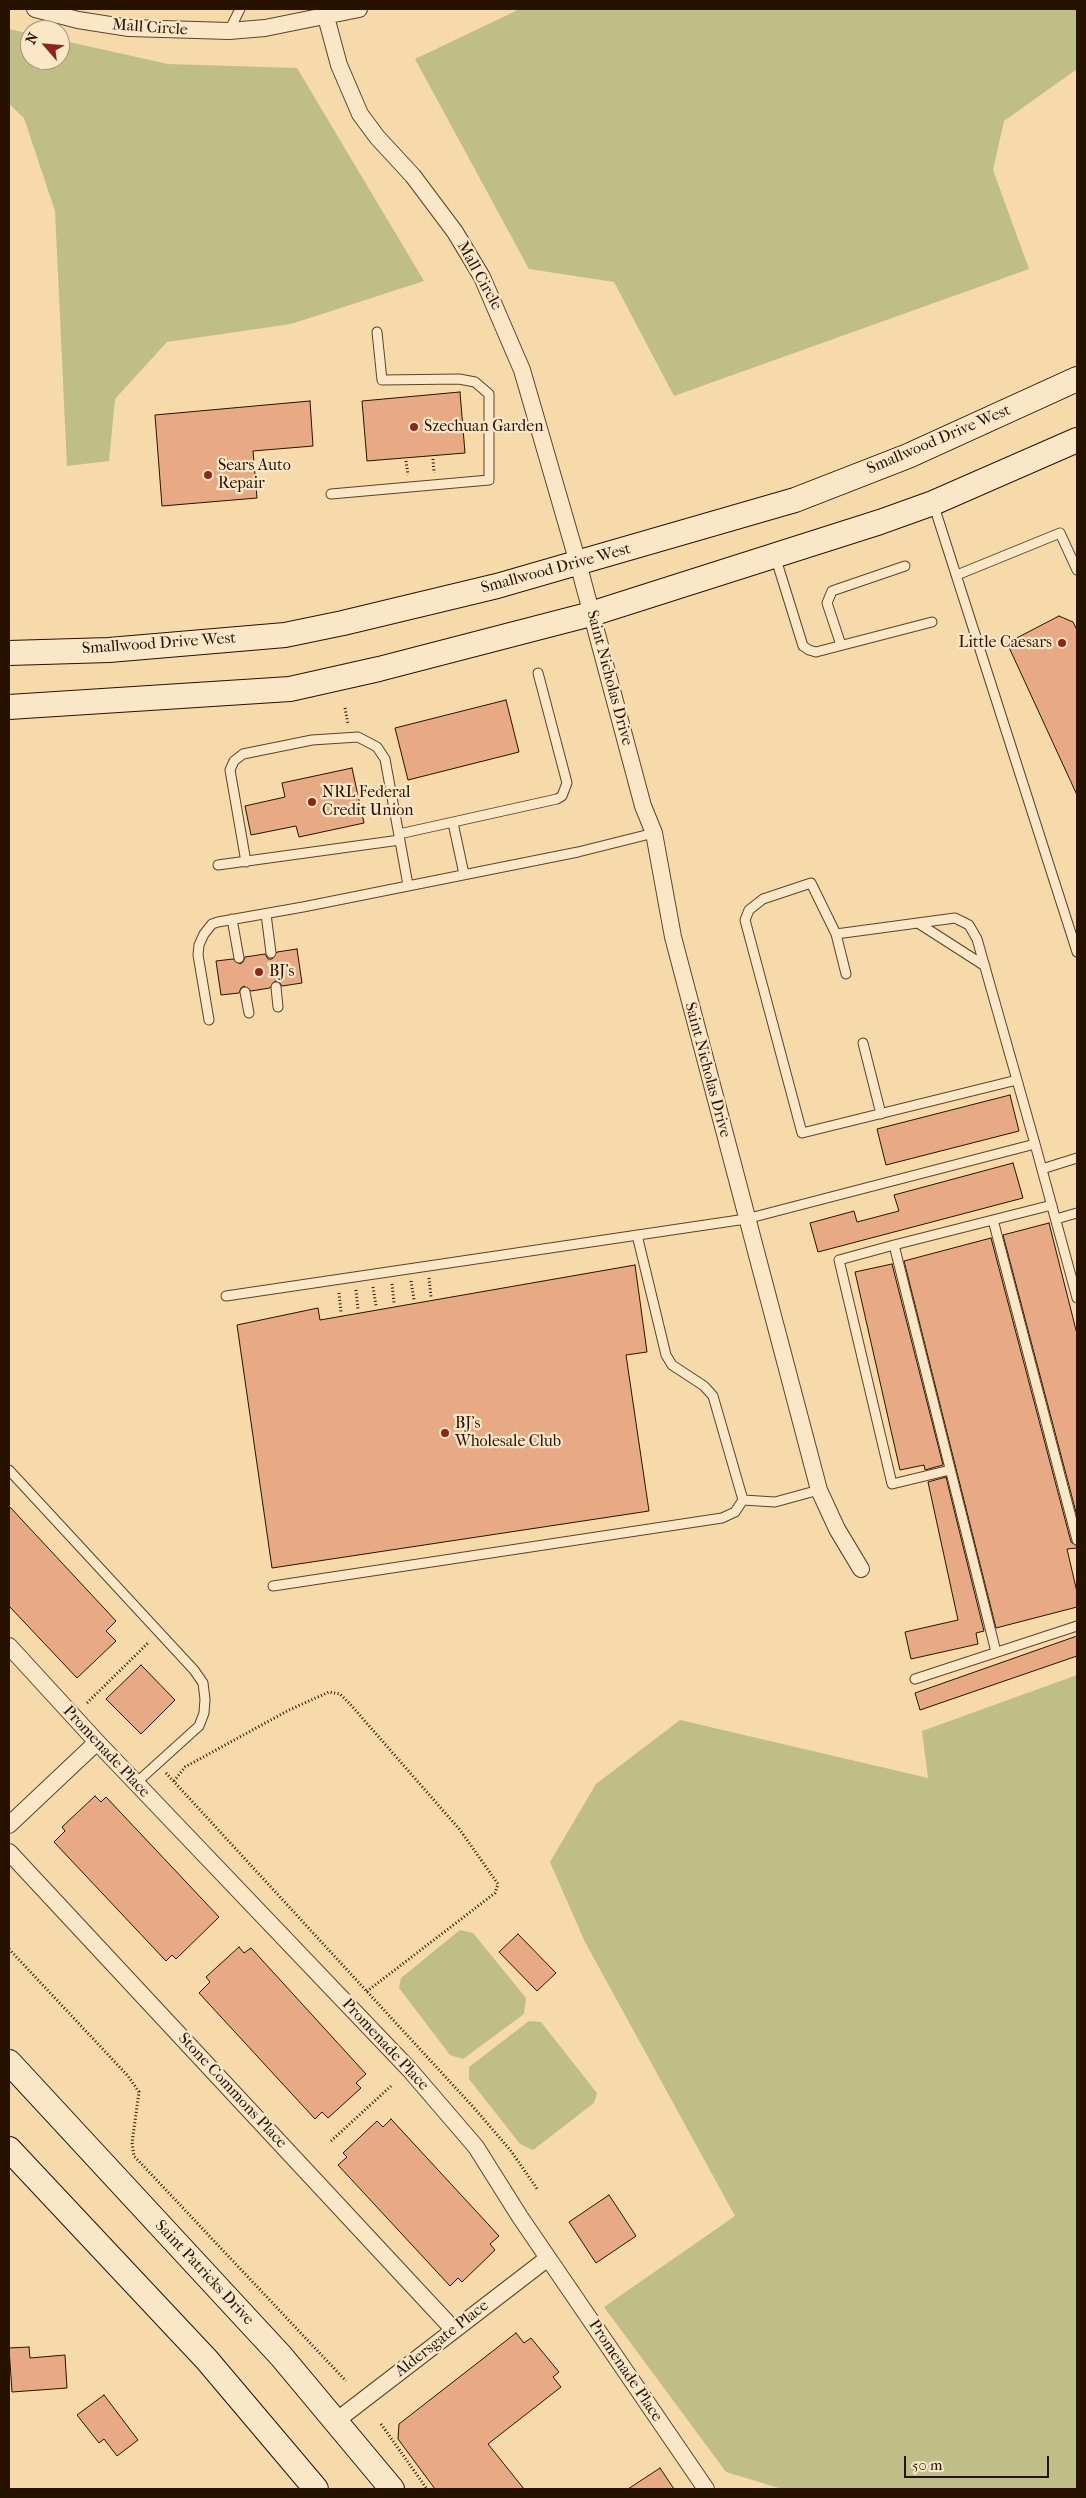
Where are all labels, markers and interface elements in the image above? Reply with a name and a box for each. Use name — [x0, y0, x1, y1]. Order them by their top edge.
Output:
street label: Mall Circle — [112, 16, 188, 40]
north arrow — [20, 20, 70, 70]
text: N — [22, 30, 42, 47]
street label: Mall Circle — [452, 238, 506, 314]
street label: Smallwood Drive West — [864, 401, 1014, 479]
place label: Szechuan Garden — [424, 417, 543, 437]
marker: Szechuan Garden — [408, 421, 420, 433]
place label: Sears Auto Repair — [218, 456, 291, 494]
marker: Sears Auto Repair — [202, 469, 214, 481]
street label: Smallwood Drive West — [479, 540, 633, 598]
street label: Saint Nicholas Drive — [582, 608, 636, 748]
street label: Smallwood Drive West — [81, 629, 237, 659]
place label: Little Caesars — [959, 633, 1052, 653]
marker: Little Caesars — [1056, 637, 1068, 649]
place label: NRL Federal Credit Union — [322, 783, 413, 821]
marker: NRL Federal Credit Union — [306, 796, 318, 808]
place label: BJ's — [269, 962, 294, 982]
marker: BJ's — [253, 966, 265, 978]
street label: Saint Nicholas Drive — [680, 1000, 734, 1140]
place label: BJ's Wholesale Club — [455, 1414, 561, 1452]
marker: BJ's Wholesale Club — [439, 1427, 451, 1439]
street label: Promenade Place — [58, 1702, 154, 1802]
street label: Promenade Place — [337, 1995, 433, 2095]
street label: Stone Commons Place — [173, 2029, 291, 2153]
street label: Saint Patricks Drive — [150, 2217, 258, 2329]
street label: Aldersgate Place — [391, 2297, 493, 2381]
street label: Promenade Place — [584, 2316, 666, 2426]
scale bar — [906, 2446, 1051, 2478]
text: 50 m — [912, 2456, 942, 2474]

